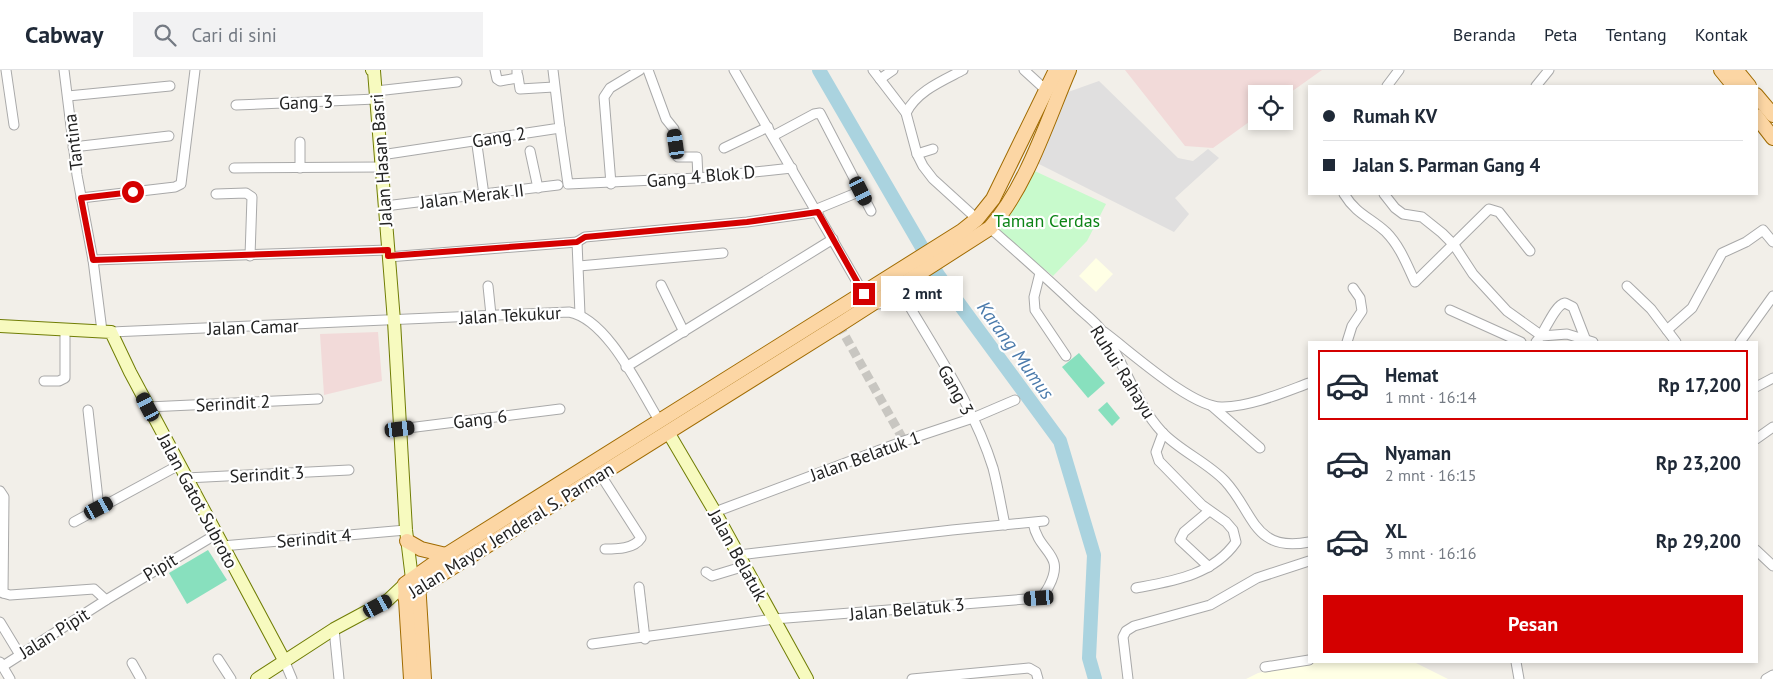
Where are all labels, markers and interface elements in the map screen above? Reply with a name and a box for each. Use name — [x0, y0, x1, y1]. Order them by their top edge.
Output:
search box — [133, 12, 483, 57]
text: Cabway — [25, 19, 103, 50]
icon: search — [151, 21, 179, 49]
text: Cari di sini — [191, 23, 277, 47]
text: Beranda — [1453, 23, 1516, 46]
text: Peta — [1544, 23, 1578, 46]
text: Tentang — [1606, 23, 1667, 46]
text: Kontak — [1695, 23, 1748, 46]
map controls — [1248, 85, 1293, 130]
button: locate — [1248, 85, 1293, 130]
street label: Gang 3 — [279, 90, 333, 114]
street label: Jalan Hasan Basri — [365, 93, 397, 228]
text: Rumah KV — [1353, 104, 1437, 128]
street label: Tantina — [58, 113, 88, 171]
street label: Gang 2 — [470, 121, 528, 153]
car — [666, 128, 685, 160]
text: Jalan S. Parman Gang 4 — [1353, 153, 1540, 177]
street label: Gang 4 Blok D — [646, 160, 756, 192]
car — [847, 174, 874, 208]
street label: Jalan Merak II — [418, 178, 525, 214]
route start — [122, 181, 144, 203]
park label: Taman Cerdas — [994, 209, 1100, 232]
callout: 2 mnt — [882, 276, 964, 312]
route end — [853, 283, 875, 305]
text: 2 mnt — [902, 283, 942, 303]
water label: Karang Mumus — [972, 296, 1060, 404]
street label: Jalan Tekukur — [457, 301, 562, 329]
street label: Jalan Camar — [206, 314, 299, 340]
street label: Ruhui Rahayu — [1085, 321, 1161, 423]
street label: Gang 3 — [933, 361, 979, 419]
icon: car — [1325, 363, 1370, 408]
text: Hemat — [1385, 363, 1438, 387]
text: Rp 17,200 — [1658, 373, 1741, 397]
text: 1 mnt · 16:14 — [1385, 387, 1476, 407]
car — [134, 390, 161, 424]
street label: Serindit 2 — [195, 390, 271, 416]
street label: Gang 6 — [452, 404, 508, 434]
car — [384, 420, 415, 438]
street label: Jalan Belatuk 1 — [806, 425, 923, 487]
street label: Jalan Gatot Subroto — [152, 429, 243, 572]
icon: car — [1325, 441, 1370, 486]
text: Nyaman — [1385, 441, 1451, 465]
text: Rp 23,200 — [1656, 451, 1741, 475]
street label: Jalan Mayor Jenderal S. Parman — [403, 457, 618, 603]
street label: Serindit 3 — [229, 461, 305, 487]
text: 2 mnt · 16:15 — [1385, 465, 1476, 485]
car — [82, 494, 115, 522]
street label: Jalan Belatuk — [703, 504, 773, 605]
icon: car — [1325, 519, 1370, 564]
text: XL — [1385, 519, 1407, 543]
street label: Serindit 4 — [276, 523, 352, 553]
text: Rp 29,200 — [1656, 529, 1741, 553]
text: 3 mnt · 16:16 — [1385, 543, 1476, 563]
street label: Pipit — [139, 548, 181, 586]
car — [1023, 589, 1054, 607]
car — [361, 592, 394, 620]
street label: Jalan Belatuk 3 — [848, 593, 965, 626]
button: Pesan — [1323, 595, 1743, 653]
street label: Jalan Pipit — [14, 602, 93, 664]

